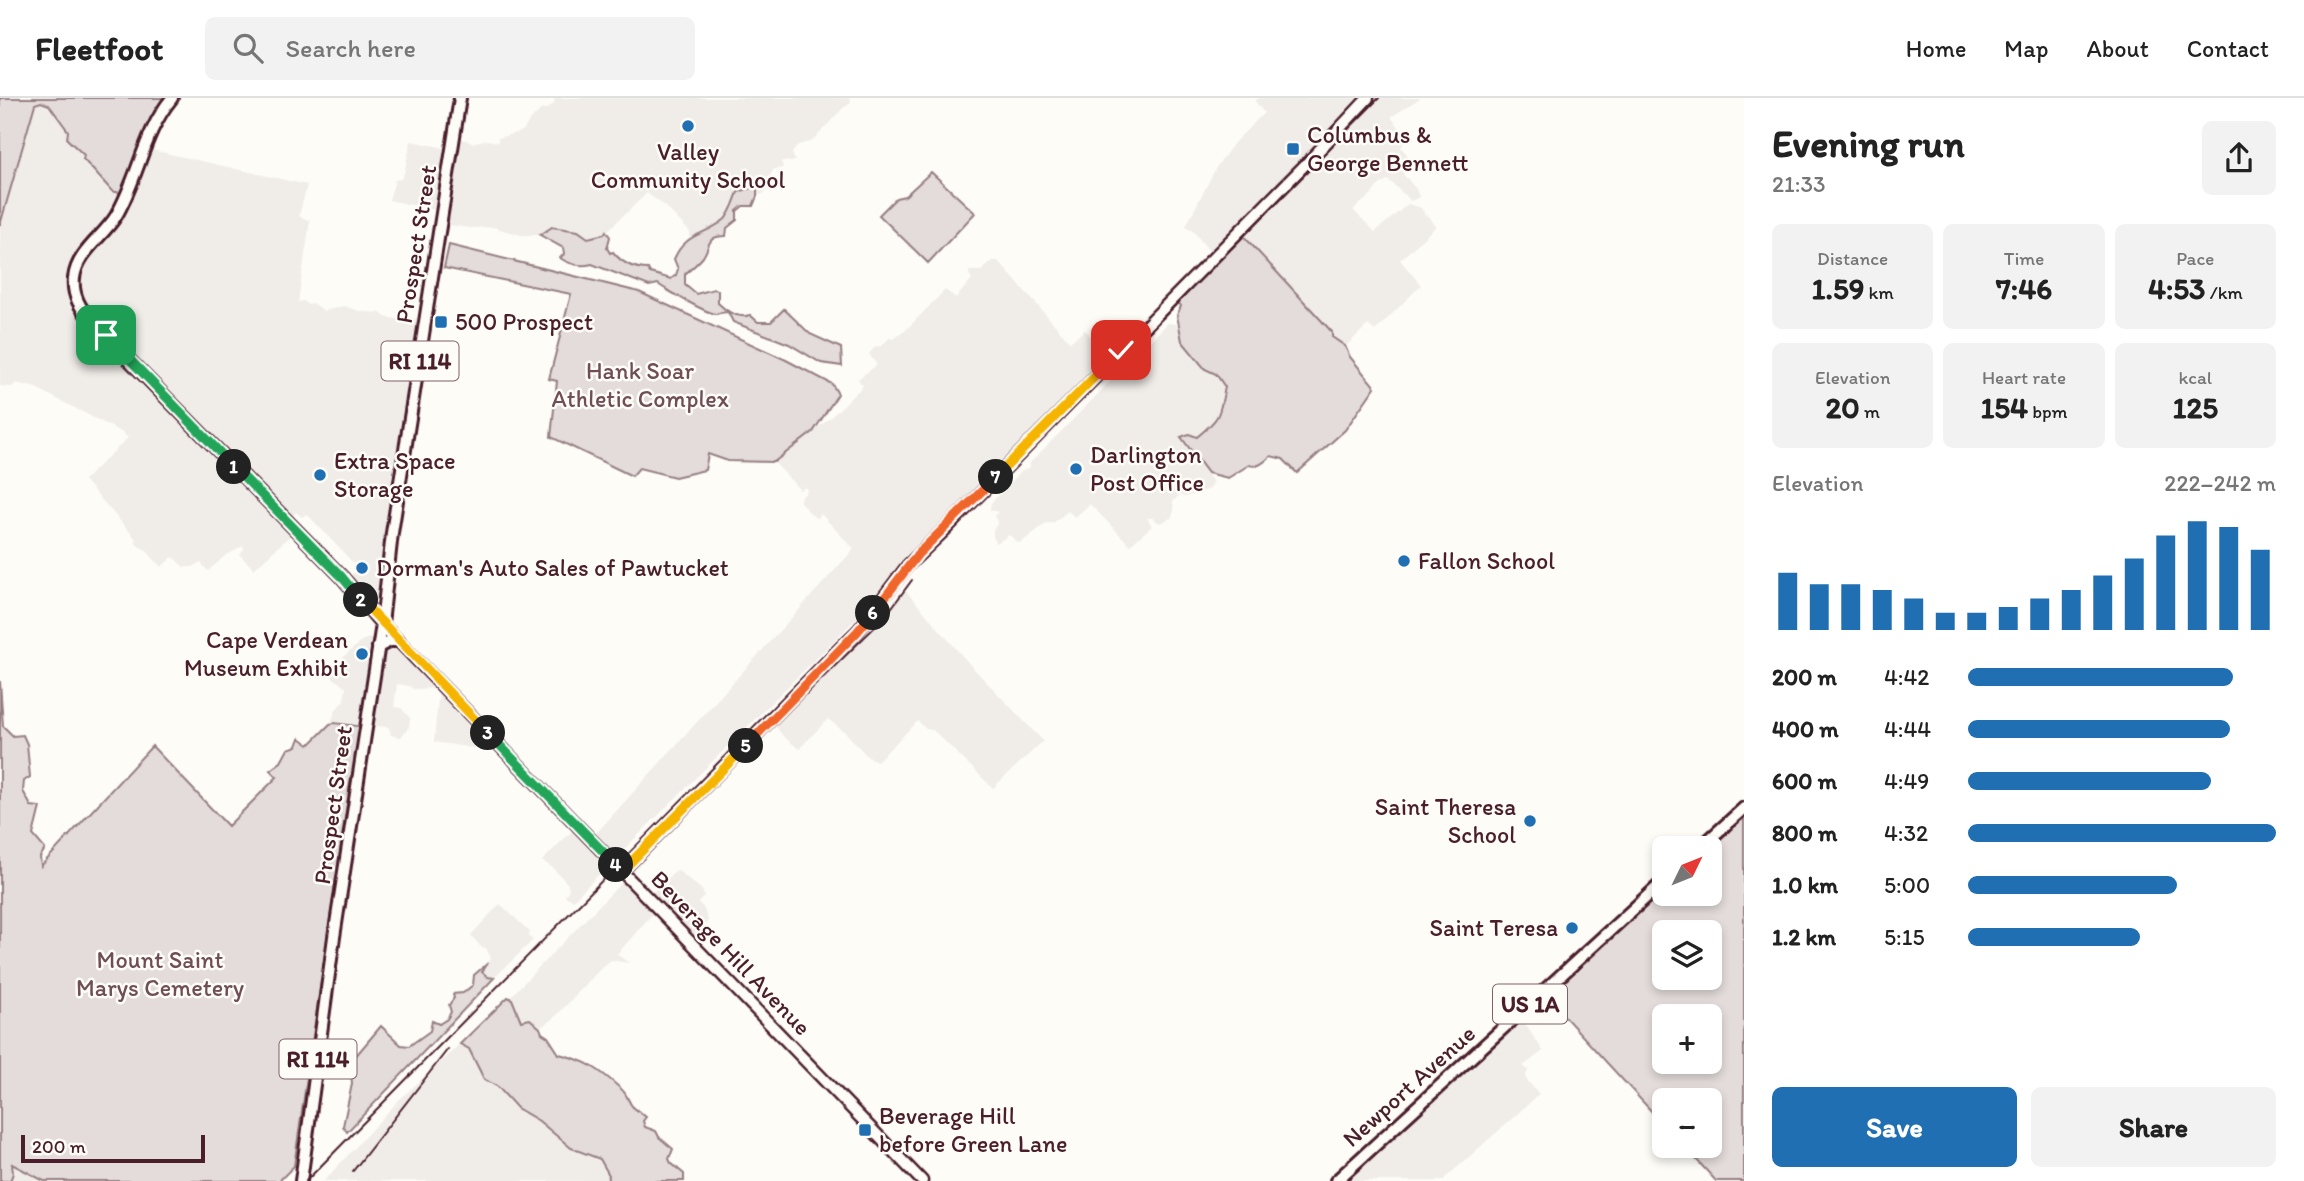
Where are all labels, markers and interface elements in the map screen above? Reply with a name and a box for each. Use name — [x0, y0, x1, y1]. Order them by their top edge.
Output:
search box — [205, 17, 695, 80]
text: Fleetfoot — [35, 29, 163, 68]
icon: search — [229, 29, 267, 67]
text: Search here — [285, 32, 416, 64]
text: Home — [1906, 34, 1966, 63]
text: Map — [2004, 34, 2048, 63]
text: About — [2086, 34, 2149, 63]
text: Contact — [2187, 34, 2269, 63]
marker: Valley Community School — [680, 118, 696, 134]
place label: Columbus & George Bennett — [1307, 120, 1469, 177]
text: Evening run — [1772, 121, 1965, 167]
button: share — [2202, 121, 2276, 195]
place label: Valley Community School — [591, 137, 786, 194]
marker: Columbus & George Bennett — [1285, 141, 1301, 157]
street label: Prospect Street — [389, 163, 442, 325]
text: 21:33 — [1772, 170, 1825, 198]
text: Distance — [1817, 247, 1888, 270]
text: Time — [2004, 247, 2044, 270]
text: Pace — [2176, 247, 2214, 270]
text: 1.59 — [1812, 270, 1864, 307]
text: 7:46 — [1996, 270, 2052, 307]
text: 4:53 — [2148, 270, 2205, 307]
text: km — [1864, 281, 1894, 304]
text: /km — [2205, 281, 2243, 304]
pin — [76, 305, 136, 365]
place label: 500 Prospect — [455, 307, 593, 336]
marker: 500 Prospect — [433, 314, 449, 330]
icon: arrive — [87, 316, 125, 354]
pin — [1091, 320, 1151, 380]
icon: check — [1102, 331, 1140, 369]
road number: RI 114 — [382, 342, 458, 380]
park label: Hank Soar Athletic Complex — [551, 356, 729, 413]
text: Elevation — [1815, 366, 1890, 389]
text: Heart rate — [1982, 366, 2066, 389]
text: kcal — [2178, 366, 2212, 389]
text: 20 — [1825, 389, 1860, 426]
text: 154 — [1980, 389, 2028, 426]
text: 125 — [2173, 389, 2218, 426]
text: m — [1860, 400, 1880, 423]
text: bpm — [2028, 400, 2068, 423]
place label: Darlington Post Office — [1090, 440, 1204, 497]
place label: Extra Space Storage — [334, 446, 456, 503]
pin: 1 — [216, 450, 252, 484]
text: 1 — [229, 455, 238, 478]
pin: 7 — [978, 460, 1014, 494]
marker: Darlington Post Office — [1068, 461, 1084, 477]
text: 7 — [991, 465, 1000, 488]
marker: Extra Space Storage — [312, 467, 328, 483]
text: Elevation — [1772, 469, 1863, 497]
text: 222–242 m — [2164, 469, 2276, 497]
place label: Fallon School — [1418, 546, 1555, 575]
place label: Dorman's Auto Sales of Pawtucket — [376, 553, 729, 582]
marker: Fallon School — [1396, 553, 1412, 569]
marker: Dorman's Auto Sales of Pawtucket — [354, 560, 370, 576]
pin: 2 — [344, 582, 378, 618]
text: 2 — [356, 588, 366, 611]
pin: 6 — [856, 596, 890, 630]
text: 6 — [867, 601, 878, 624]
place label: Cape Verdean Museum Exhibit — [184, 625, 348, 682]
marker: Cape Verdean Museum Exhibit — [354, 646, 370, 662]
text: 200 m — [1772, 663, 1837, 691]
text: 4:42 — [1884, 663, 1929, 691]
text: 400 m — [1772, 715, 1839, 743]
text: 4:44 — [1884, 715, 1931, 743]
pin: 3 — [470, 716, 505, 750]
text: 3 — [482, 721, 493, 744]
street label: Prospect Street — [307, 724, 358, 886]
pin: 5 — [728, 728, 764, 764]
text: 5 — [741, 734, 750, 757]
text: 600 m — [1772, 767, 1837, 795]
text: 4:49 — [1884, 767, 1929, 795]
place label: Saint Theresa School — [1375, 792, 1516, 849]
marker: Saint Theresa School — [1522, 813, 1538, 829]
text: 800 m — [1772, 819, 1837, 847]
text: 4:32 — [1884, 819, 1928, 847]
north arrow — [1652, 836, 1722, 906]
map controls — [1652, 836, 1722, 1158]
pin: 4 — [598, 848, 634, 882]
text: 4 — [610, 853, 621, 876]
street label: Beverage Hill Avenue — [645, 864, 818, 1041]
text: 1.0 km — [1772, 871, 1838, 899]
text: 5:00 — [1884, 871, 1930, 899]
place label: Saint Teresa — [1429, 913, 1558, 942]
marker: Saint Teresa — [1564, 920, 1580, 936]
button: layers — [1652, 920, 1722, 990]
text: 1.2 km — [1772, 923, 1836, 951]
text: 5:15 — [1884, 923, 1924, 951]
park label: Mount Saint Marys Cemetery — [76, 945, 244, 1002]
road number: US 1A — [1493, 984, 1567, 1023]
button: + — [1652, 1004, 1722, 1074]
street label: Newport Avenue — [1336, 1019, 1481, 1153]
road number: RI 114 — [280, 1040, 356, 1078]
button: Save — [1772, 1087, 2017, 1167]
button: Share — [2031, 1087, 2276, 1167]
button: − — [1652, 1088, 1722, 1158]
place label: Beverage Hill before Green Lane — [879, 1101, 1067, 1158]
marker: Beverage Hill before Green Lane — [857, 1122, 873, 1138]
scale bar — [21, 1132, 205, 1164]
text: 200 m — [32, 1135, 86, 1158]

